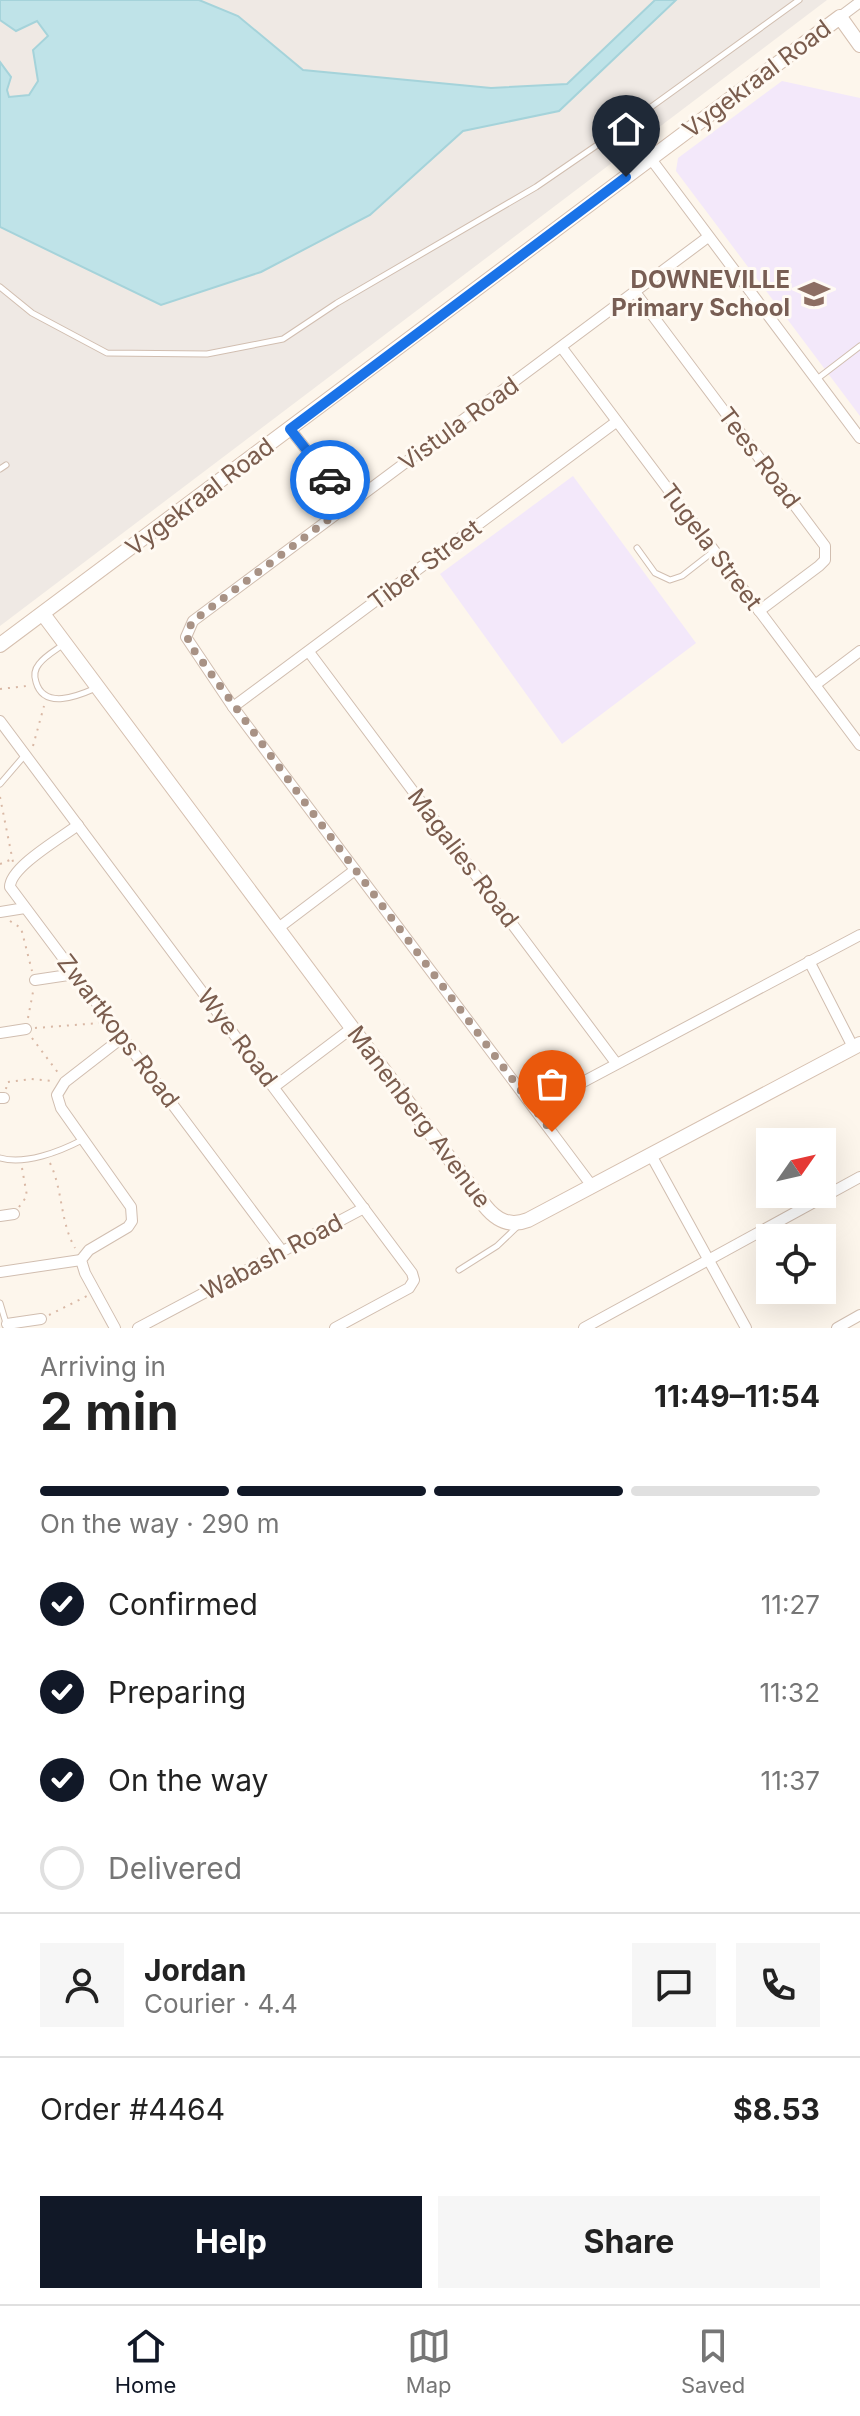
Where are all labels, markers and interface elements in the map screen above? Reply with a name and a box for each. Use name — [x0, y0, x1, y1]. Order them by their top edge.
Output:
street label: Vygekraal Road — [677, 13, 836, 144]
pin — [592, 95, 660, 177]
icon: home — [604, 107, 648, 151]
place label: DOWNEVILLE Primary School — [611, 265, 790, 322]
school or university icon: DOWNEVILLE Primary School — [797, 277, 831, 311]
street label: Vistula Road — [393, 370, 524, 477]
street label: Tees Road — [712, 401, 807, 514]
street label: Vygekraal Road — [120, 431, 279, 562]
courier — [290, 440, 370, 520]
icon: car — [308, 458, 352, 502]
street label: Tugela Street — [655, 478, 768, 616]
street label: Tiber Street — [363, 513, 487, 616]
street label: Magalies Road — [402, 783, 525, 933]
street label: Zwartkops Road — [51, 948, 185, 1113]
street label: Wye Road — [191, 983, 284, 1092]
street label: Manenberg Avenue — [341, 1020, 497, 1214]
pin — [518, 1050, 586, 1132]
icon: bag — [530, 1062, 574, 1106]
north arrow — [756, 1128, 836, 1208]
map controls — [756, 1128, 836, 1304]
street label: Wabash Road — [196, 1207, 347, 1306]
button: locate — [756, 1224, 836, 1304]
text: Arriving in — [40, 1351, 166, 1382]
text: 11:49–11:54 — [654, 1378, 820, 1414]
text: 2 min — [40, 1380, 179, 1443]
text: On the way · 290 m — [40, 1508, 280, 1539]
icon: check — [40, 1582, 84, 1626]
text: Confirmed — [108, 1586, 258, 1622]
text: 11:27 — [761, 1589, 820, 1620]
icon: check — [40, 1670, 84, 1714]
text: Preparing — [108, 1674, 246, 1710]
text: 11:32 — [759, 1677, 820, 1708]
icon: check — [40, 1758, 84, 1802]
text: On the way — [108, 1762, 268, 1798]
text: 11:37 — [761, 1765, 820, 1796]
text: Delivered — [108, 1850, 242, 1886]
button: person — [40, 1943, 124, 2027]
button: chat — [632, 1943, 716, 2027]
button: phone — [736, 1943, 820, 2027]
text: Jordan — [144, 1952, 246, 1988]
text: Courier · 4.4 — [144, 1988, 298, 2019]
text: Order #4464 — [40, 2091, 225, 2127]
text: $8.53 — [733, 2091, 820, 2127]
button: Help — [40, 2196, 422, 2288]
button: Share — [438, 2196, 820, 2288]
tab: Home — [115, 2324, 176, 2398]
tab: Map — [406, 2324, 451, 2398]
tab: Saved — [681, 2324, 745, 2398]

